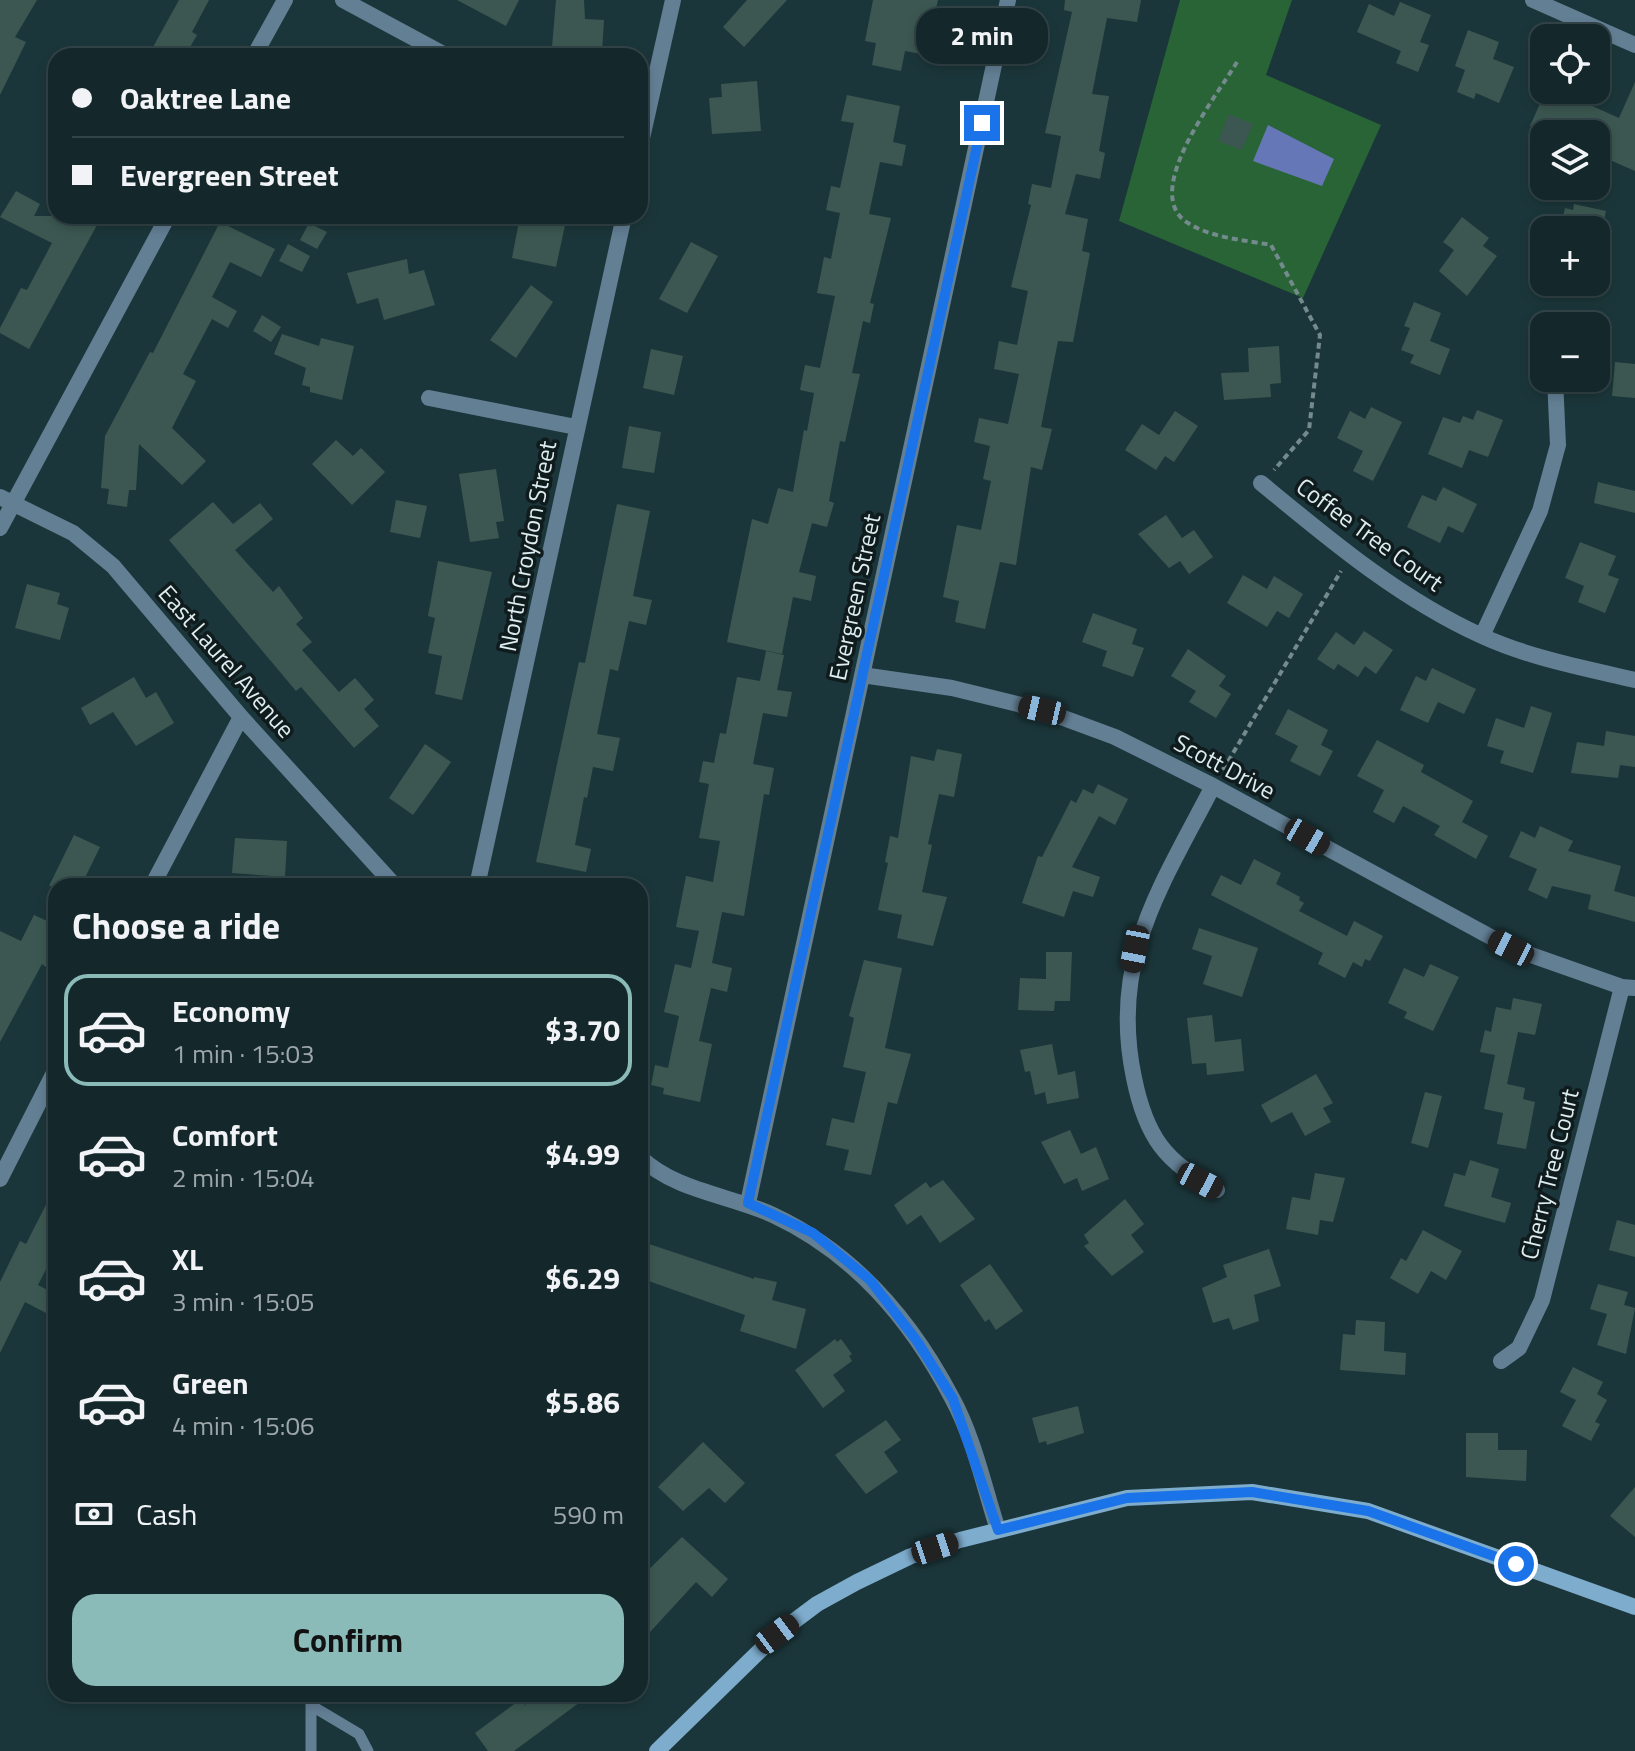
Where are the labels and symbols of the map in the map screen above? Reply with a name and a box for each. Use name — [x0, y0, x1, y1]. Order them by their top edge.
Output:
callout: 2 min — [916, 7, 1048, 63]
route end — [964, 105, 1000, 141]
street label: North Croydon Street — [489, 437, 565, 654]
street label: Coffee Tree Court — [1289, 468, 1451, 600]
street label: Evergreen Street — [819, 510, 889, 684]
street label: East Laurel Avenue — [150, 577, 304, 745]
car — [1016, 693, 1068, 727]
street label: Scott Drive — [1168, 724, 1282, 808]
car — [1280, 815, 1334, 859]
car — [1119, 923, 1151, 975]
car — [1484, 926, 1538, 970]
street label: Cherry Tree Court — [1510, 1084, 1588, 1263]
car — [1173, 1159, 1227, 1203]
car — [908, 1529, 962, 1567]
route start — [1498, 1546, 1534, 1582]
car — [751, 1610, 803, 1658]

